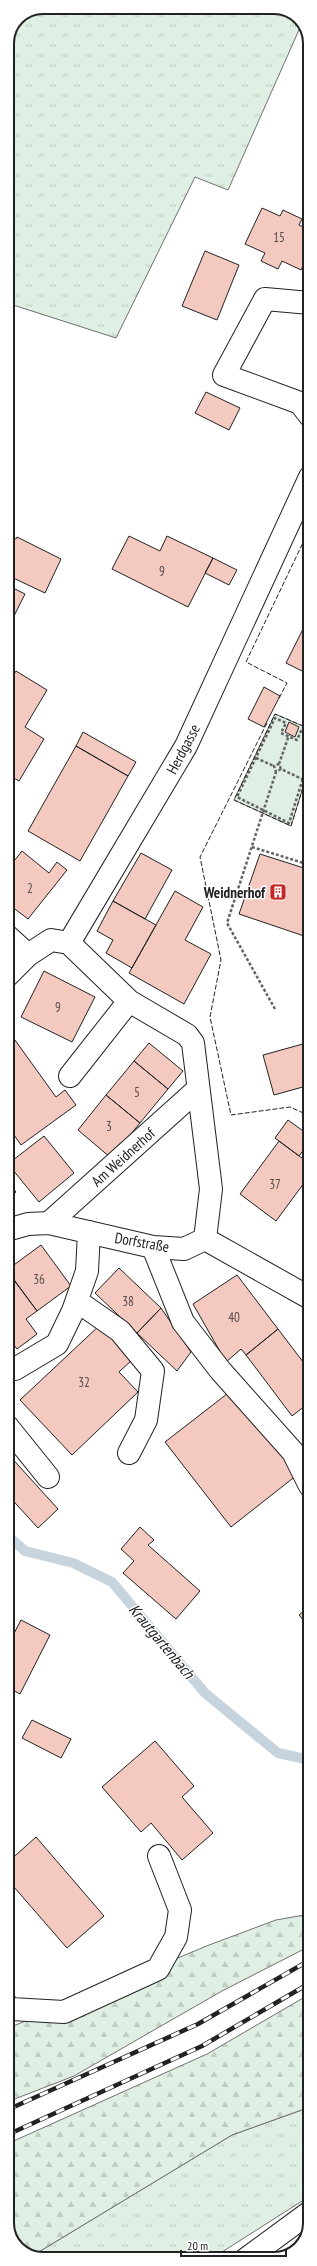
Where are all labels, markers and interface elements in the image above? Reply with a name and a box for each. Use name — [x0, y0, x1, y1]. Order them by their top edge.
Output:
house number: 15 — [273, 229, 285, 246]
house number: 9 — [159, 563, 165, 580]
street label: Herdgasse — [162, 721, 204, 777]
house number: 2 — [27, 880, 33, 897]
building icon: Weidnerhof — [268, 882, 288, 902]
place label: Weidnerhof — [203, 883, 266, 902]
house number: 9 — [55, 999, 61, 1016]
house number: 5 — [134, 1084, 140, 1101]
house number: 3 — [106, 1118, 112, 1135]
street label: Am Weidnerhof — [87, 1123, 160, 1190]
house number: 37 — [269, 1176, 281, 1193]
street label: Dorfstraße — [113, 1228, 171, 1256]
house number: 36 — [33, 1271, 45, 1288]
house number: 38 — [122, 1293, 134, 1310]
house number: 40 — [228, 1309, 240, 1326]
house number: 32 — [78, 1374, 90, 1391]
water label: Krautgartenbach — [125, 1599, 200, 1683]
scale bar — [181, 2232, 286, 2258]
text: 20 m — [187, 2238, 208, 2253]

